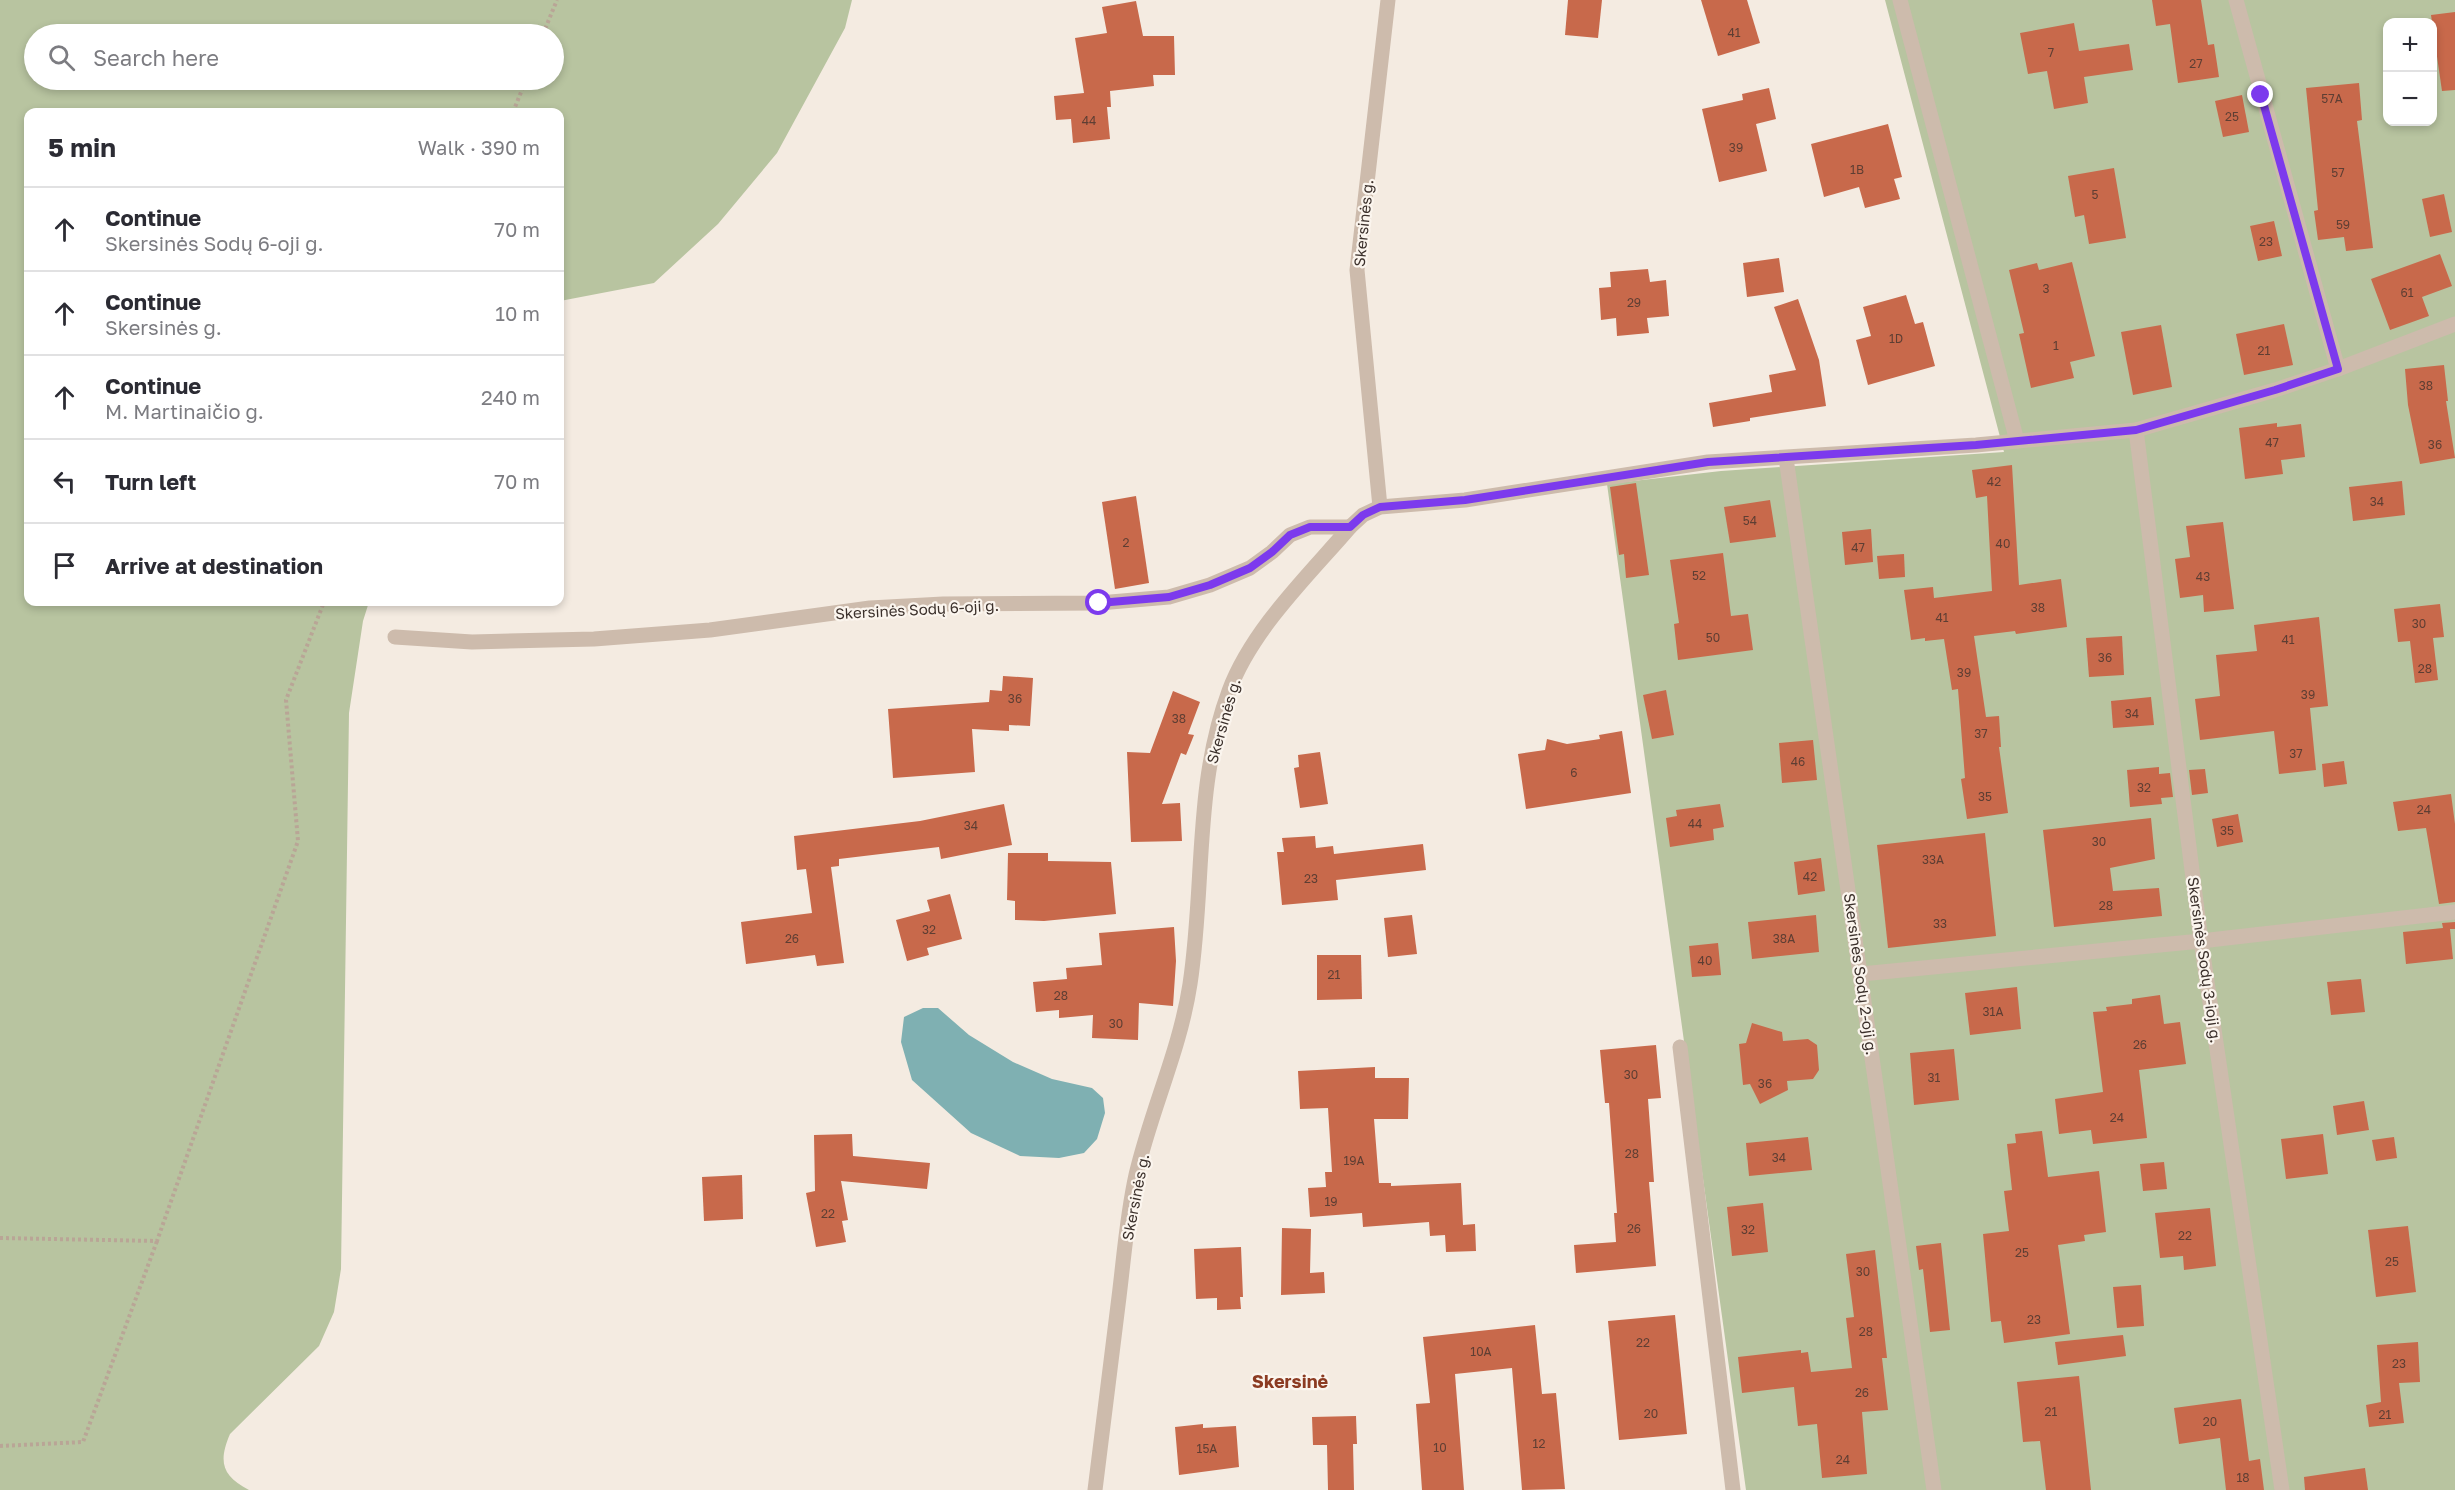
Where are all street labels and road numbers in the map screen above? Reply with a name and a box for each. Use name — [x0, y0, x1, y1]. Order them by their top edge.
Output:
street label: Skersinės g. — [1349, 178, 1377, 268]
street label: Skersinės Sodų 6-oji g. — [835, 596, 999, 622]
street label: Skersinės g. — [1202, 676, 1244, 766]
street label: Skersinės Sodų 3-ioji g. — [2184, 876, 2226, 1044]
street label: Skersinės Sodų 2-oji g. — [1841, 892, 1881, 1056]
street label: Skersinės g. — [1118, 1152, 1152, 1242]

